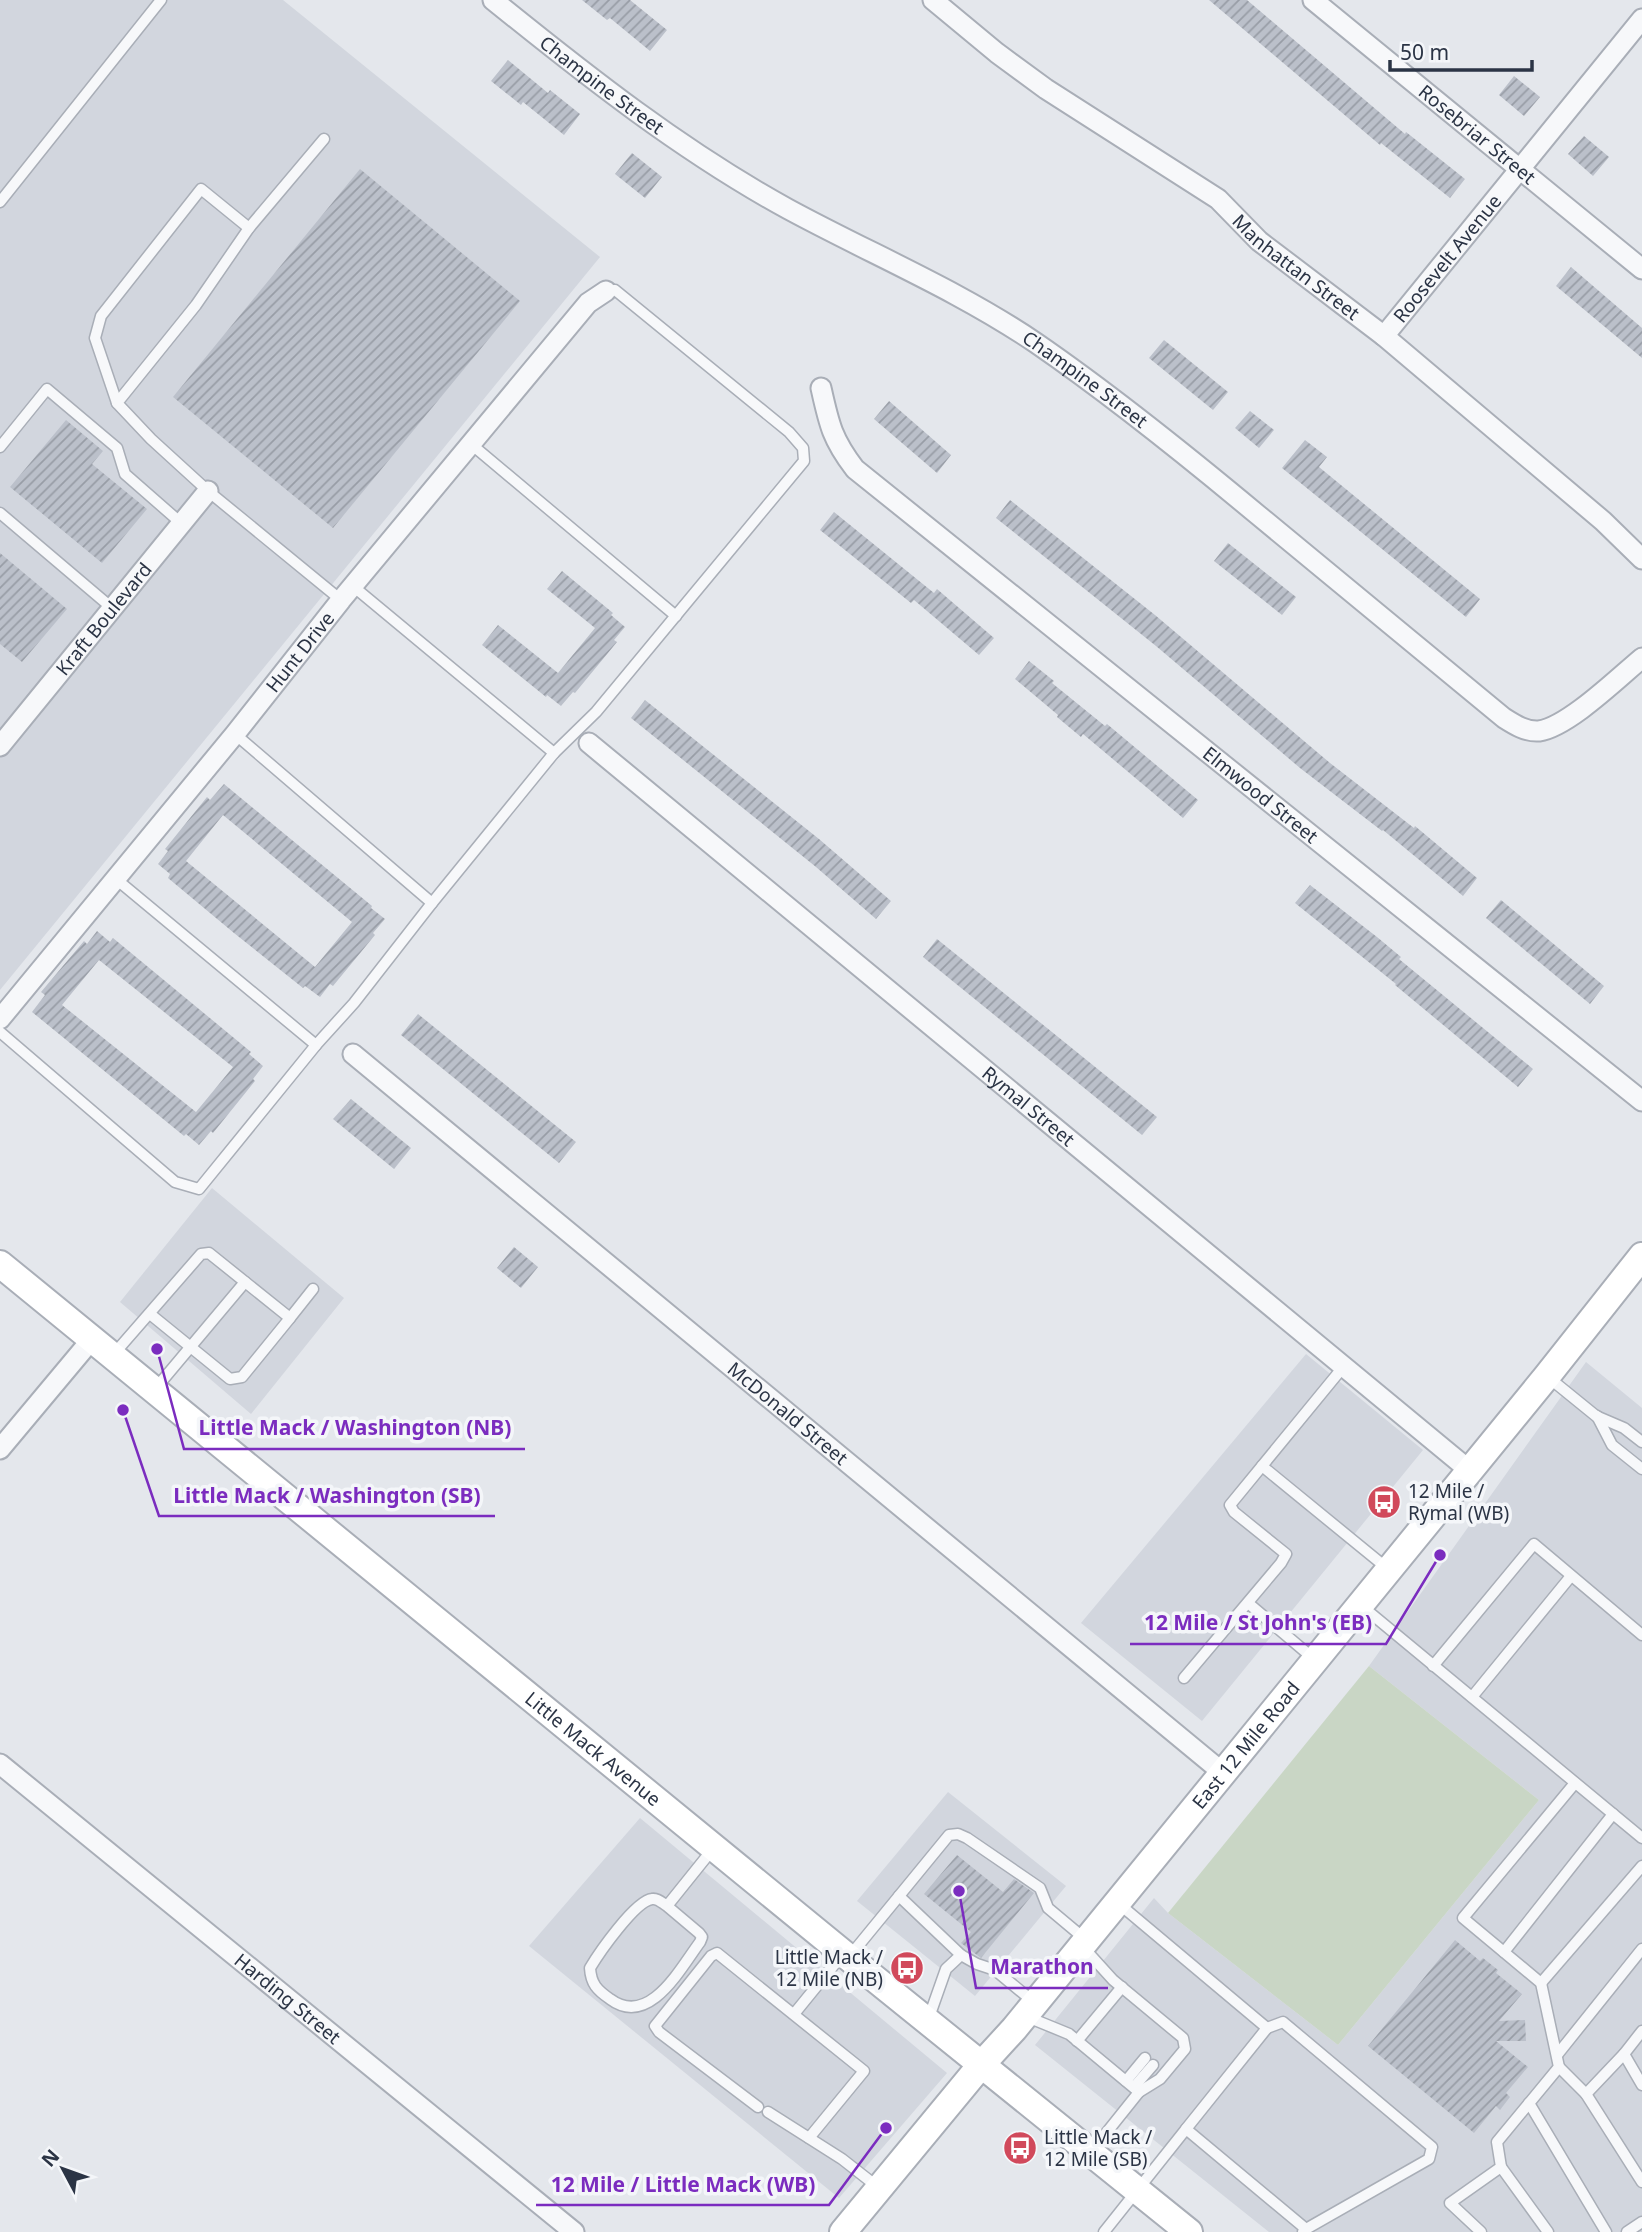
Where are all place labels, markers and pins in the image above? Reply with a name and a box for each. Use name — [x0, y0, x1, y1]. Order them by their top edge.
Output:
callout: Little Mack / Washington (NB) — [184, 1407, 525, 1449]
callout: Little Mack / Washington (SB) — [159, 1474, 495, 1516]
place label: 12 Mile / Rymal (WB) — [1408, 1478, 1509, 1526]
bus stop icon: 12 Mile / Rymal (WB) — [1365, 1483, 1403, 1521]
callout: 12 Mile / St John's (EB) — [1130, 1602, 1386, 1644]
place label: Little Mack / 12 Mile (NB) — [775, 1944, 883, 1992]
callout: Marathon — [976, 1946, 1108, 1988]
bus stop icon: Little Mack / 12 Mile (NB) — [888, 1949, 926, 1987]
place label: Little Mack / 12 Mile (SB) — [1044, 2124, 1152, 2172]
bus stop icon: Little Mack / 12 Mile (SB) — [1001, 2129, 1039, 2167]
callout: 12 Mile / Little Mack (WB) — [536, 2163, 829, 2205]

